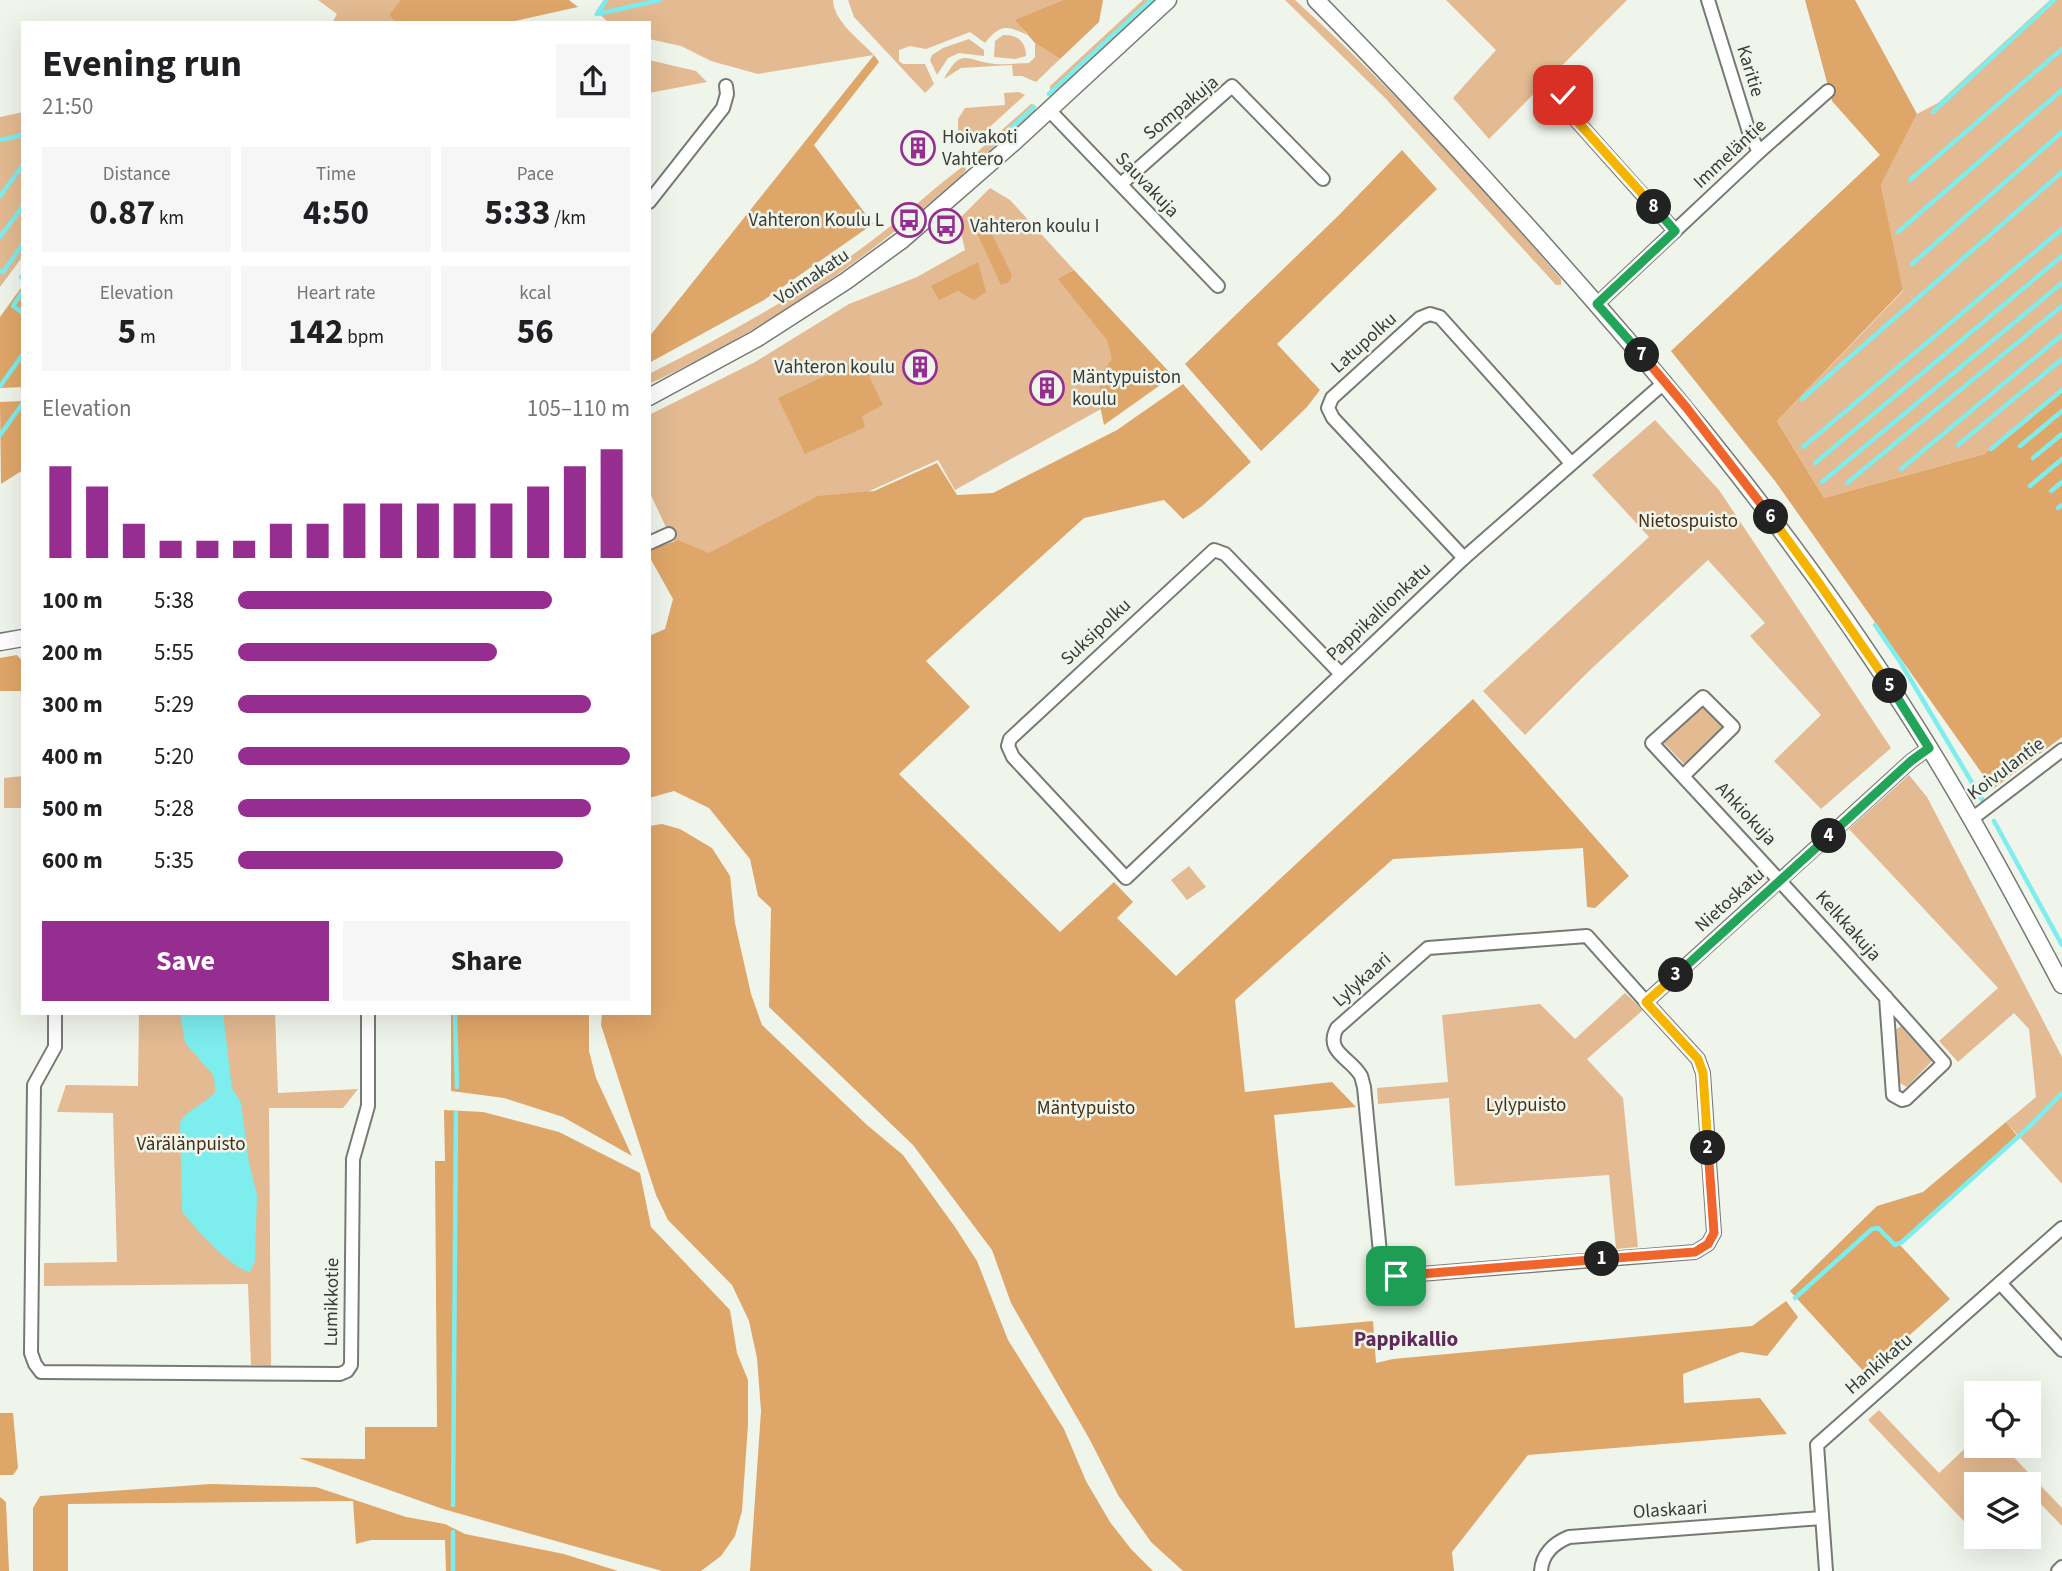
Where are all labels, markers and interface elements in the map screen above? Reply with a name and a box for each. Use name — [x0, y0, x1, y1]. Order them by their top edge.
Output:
text: Evening run — [42, 37, 242, 91]
street label: Karitie — [1729, 42, 1771, 100]
button: share — [556, 44, 630, 118]
pin — [1533, 65, 1593, 125]
street label: Sompakuja — [1138, 69, 1224, 147]
icon: check — [1544, 76, 1582, 114]
text: 21:50 — [42, 90, 93, 123]
street label: Immeläntie — [1687, 113, 1773, 195]
place label: Hoivakoti Vahtero — [942, 124, 1018, 173]
building icon: Hoivakoti Vahtero — [899, 129, 937, 167]
street label: Sauvakuja — [1109, 146, 1185, 224]
text: Distance — [103, 161, 170, 188]
text: Time — [316, 161, 356, 188]
text: Pace — [517, 161, 554, 188]
text: 0.87 — [89, 188, 155, 238]
text: 4:50 — [303, 188, 369, 238]
text: 5:33 — [485, 188, 550, 238]
pin: 8 — [1636, 190, 1672, 224]
text: 8 — [1648, 193, 1659, 220]
bus stop icon: Vahteron Koulu L — [890, 201, 928, 239]
text: km — [155, 205, 184, 232]
text: /km — [550, 205, 586, 232]
place label: Vahteron Koulu L — [749, 207, 884, 234]
bus stop icon: Vahteron koulu I — [927, 207, 965, 245]
place label: Vahteron koulu I — [970, 213, 1099, 240]
street label: Voimakatu — [769, 242, 855, 312]
text: Elevation — [100, 280, 174, 307]
text: Heart rate — [296, 280, 375, 307]
text: kcal — [519, 280, 551, 307]
street label: Latupolku — [1325, 306, 1403, 380]
text: 5 — [118, 307, 136, 357]
text: 142 — [288, 307, 343, 357]
text: 56 — [517, 307, 554, 357]
text: m — [136, 324, 156, 351]
text: bpm — [343, 324, 384, 351]
pin: 7 — [1624, 338, 1660, 372]
text: 7 — [1636, 341, 1647, 368]
building icon: Vahteron koulu — [901, 348, 939, 386]
place label: Vahteron koulu — [774, 354, 895, 381]
place label: Mäntypuiston koulu — [1072, 364, 1181, 413]
building icon: Mäntypuiston koulu — [1028, 369, 1066, 407]
text: Elevation — [42, 392, 132, 425]
text: 105–110 m — [527, 392, 630, 425]
pin: 6 — [1754, 500, 1788, 534]
text: 6 — [1765, 503, 1776, 530]
park label: Nietospuisto — [1638, 508, 1738, 535]
street label: Pappikallionkatu — [1321, 556, 1437, 668]
text: 100 m — [42, 584, 103, 617]
text: 5:38 — [154, 584, 194, 617]
street label: Suksipolku — [1055, 592, 1137, 672]
text: 200 m — [42, 636, 103, 669]
text: 5:55 — [154, 636, 194, 669]
pin: 5 — [1872, 668, 1908, 704]
text: 5 — [1884, 672, 1895, 699]
text: 300 m — [42, 688, 103, 721]
text: 5:29 — [154, 688, 194, 721]
street label: Koivulantie — [1962, 731, 2050, 807]
text: 400 m — [42, 740, 103, 773]
text: 5:20 — [154, 740, 194, 773]
street label: Ahkiokuja — [1709, 776, 1783, 852]
text: 500 m — [42, 792, 103, 825]
text: 5:28 — [154, 792, 194, 825]
pin: 4 — [1812, 818, 1846, 854]
text: 4 — [1823, 822, 1834, 849]
text: 600 m — [42, 844, 103, 877]
text: 5:35 — [154, 844, 194, 877]
street label: Nietoskatu — [1689, 861, 1771, 939]
street label: Kelkkakuja — [1809, 885, 1887, 967]
button: Save — [42, 921, 329, 1001]
button: Share — [343, 921, 630, 1001]
street label: Lylykaari — [1327, 946, 1397, 1014]
pin: 3 — [1658, 958, 1694, 992]
text: 3 — [1670, 961, 1681, 988]
park label: Lylypuisto — [1486, 1092, 1566, 1119]
park label: Mäntypuisto — [1037, 1095, 1135, 1122]
pin: 2 — [1690, 1130, 1726, 1166]
park label: Värälänpuisto — [136, 1131, 246, 1158]
text: 2 — [1702, 1134, 1713, 1161]
pin: 1 — [1584, 1242, 1620, 1276]
text: 1 — [1596, 1245, 1607, 1272]
pin — [1366, 1246, 1426, 1306]
street label: Lumikkotie — [318, 1257, 346, 1347]
icon: arrive — [1377, 1257, 1415, 1295]
district label: Pappikallio — [1354, 1324, 1458, 1354]
street label: Hankikatu — [1839, 1327, 1919, 1401]
map controls — [1964, 1381, 2041, 1549]
button: locate — [1964, 1381, 2041, 1458]
button: layers — [1964, 1472, 2041, 1549]
street label: Olaskaari — [1632, 1494, 1708, 1526]

